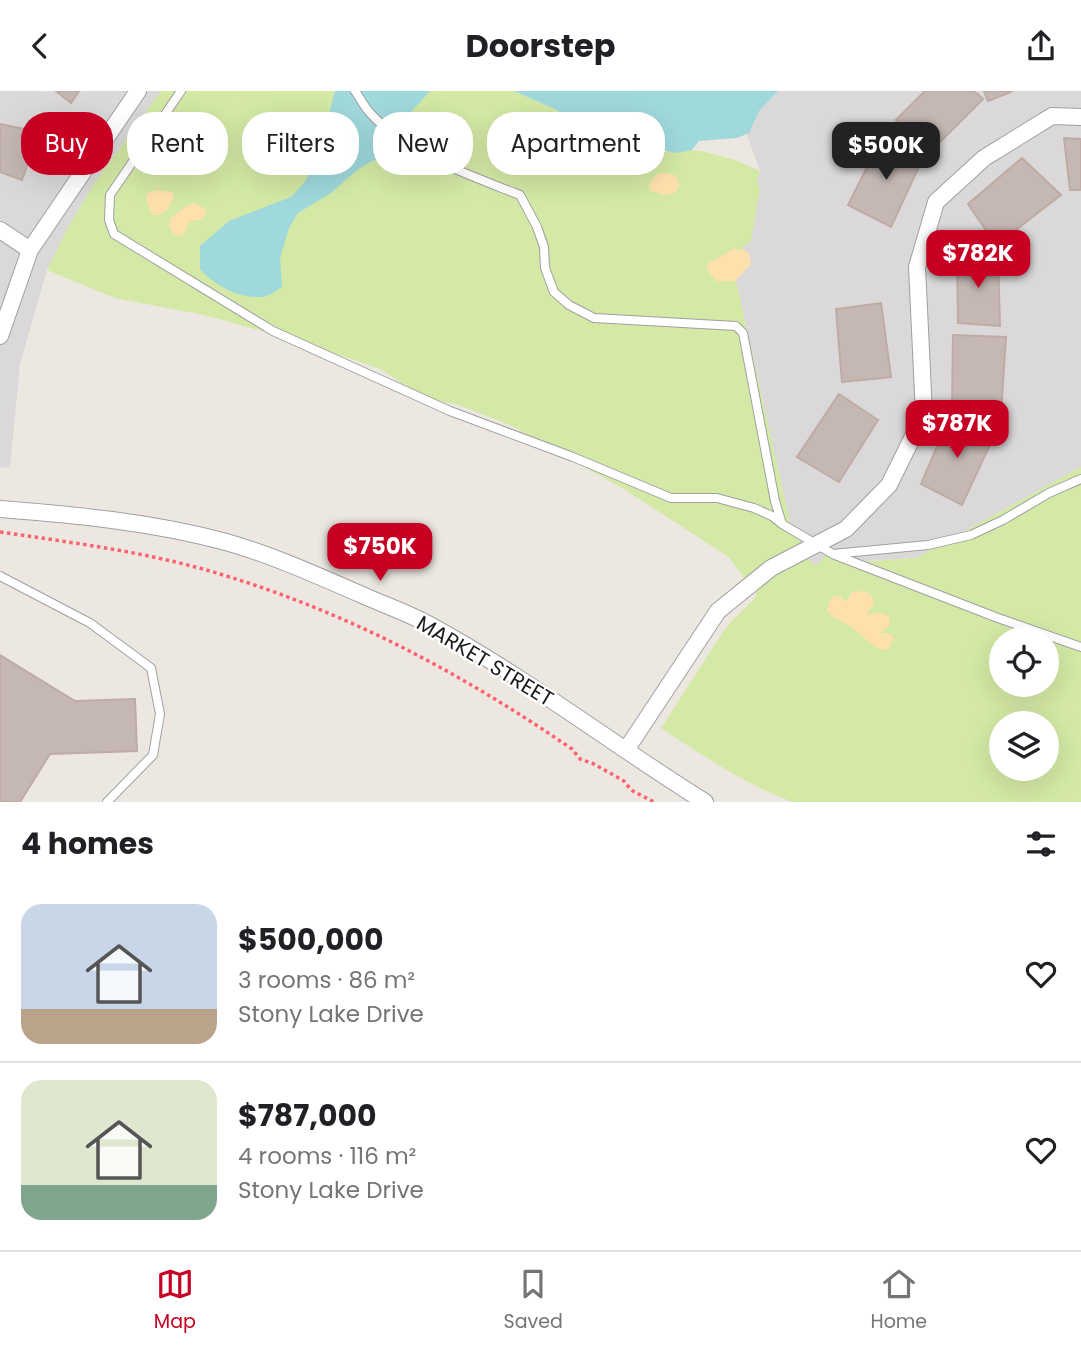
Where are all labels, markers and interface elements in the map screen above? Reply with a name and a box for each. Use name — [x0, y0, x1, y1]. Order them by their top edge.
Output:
text: Doorstep — [465, 23, 616, 68]
icon: back — [21, 27, 59, 65]
icon: share — [1022, 27, 1060, 65]
chip: Buy — [21, 112, 113, 175]
chip: Rent — [127, 112, 228, 175]
chip: Filters — [242, 112, 359, 175]
chip: New — [373, 112, 473, 175]
chip: Apartment — [487, 112, 665, 175]
pin: $500K — [837, 123, 935, 182]
text: $500K — [848, 129, 924, 161]
pin: $782K — [929, 231, 1027, 290]
text: $782K — [942, 237, 1014, 269]
pin: $787K — [908, 401, 1006, 460]
text: $787K — [922, 407, 992, 439]
pin: $750K — [331, 524, 429, 583]
text: $750K — [343, 530, 417, 562]
street label: MARKET STREET — [411, 608, 559, 713]
map controls — [989, 627, 1059, 781]
button: locate — [989, 627, 1059, 697]
button: layers — [989, 711, 1059, 781]
text: 4 homes — [21, 822, 154, 865]
icon: filters — [1022, 825, 1060, 863]
text: $500,000 — [238, 918, 384, 961]
icon: home — [77, 932, 161, 1016]
icon: heart — [1022, 955, 1060, 993]
text: 3 rooms · 86 m² — [238, 964, 415, 996]
text: Stony Lake Drive — [238, 998, 424, 1030]
text: $787,000 — [238, 1094, 377, 1137]
icon: home — [77, 1108, 161, 1192]
icon: heart — [1022, 1131, 1060, 1169]
text: 4 rooms · 116 m² — [238, 1140, 416, 1172]
text: Stony Lake Drive — [238, 1174, 424, 1206]
tab: Map — [154, 1265, 196, 1336]
tab: Saved — [504, 1265, 563, 1336]
tab: Home — [870, 1265, 927, 1336]

